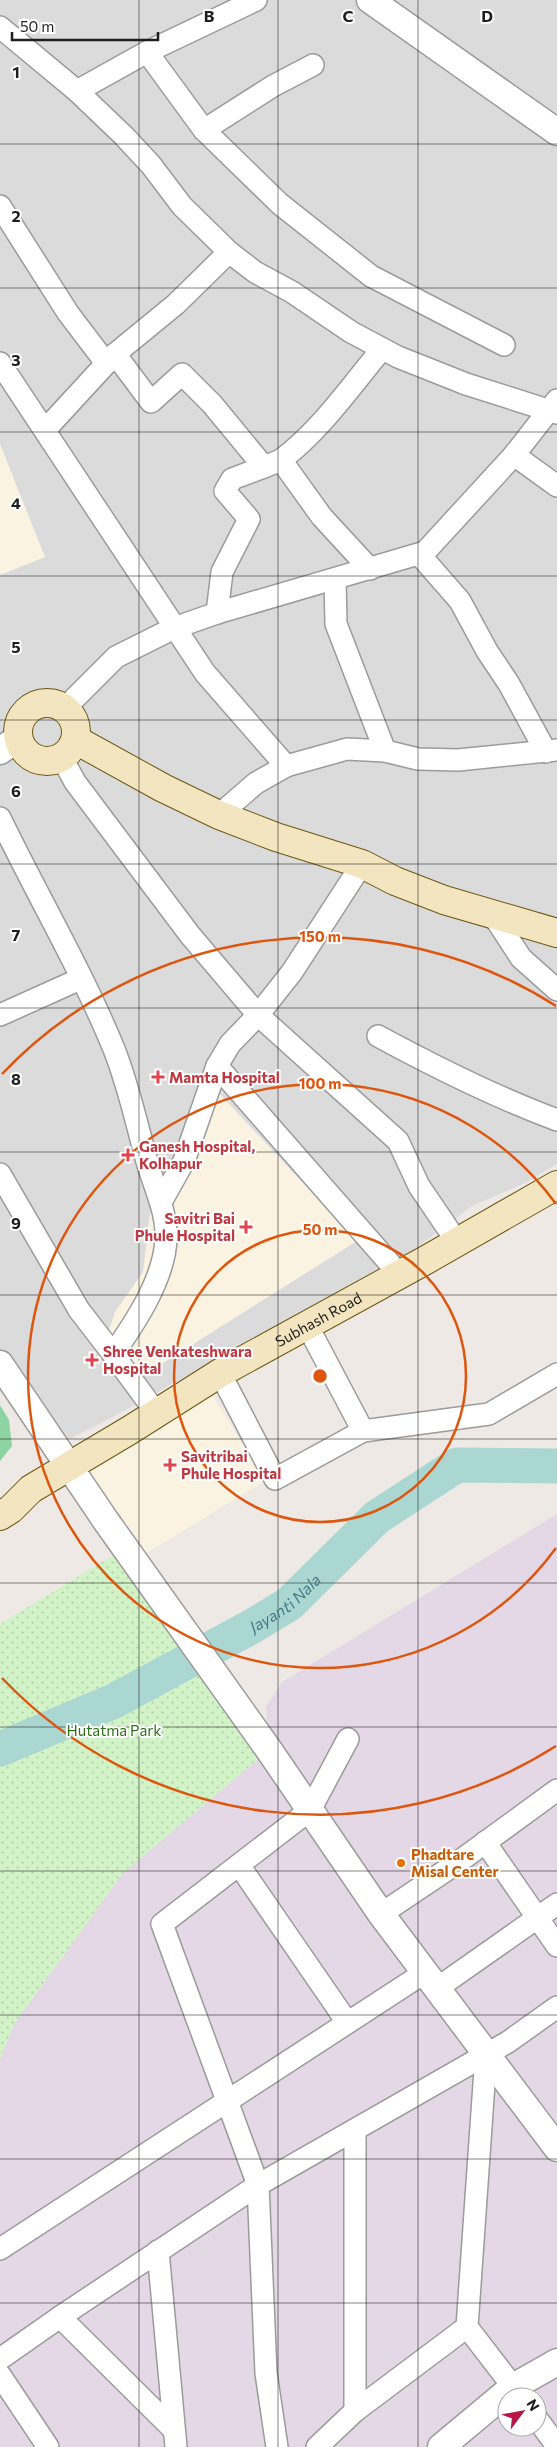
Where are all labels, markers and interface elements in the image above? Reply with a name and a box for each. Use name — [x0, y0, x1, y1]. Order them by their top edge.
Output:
text: B — [204, 6, 215, 25]
text: C — [343, 6, 354, 25]
text: D — [481, 6, 493, 25]
scale bar — [12, 10, 159, 42]
text: 50 m — [20, 17, 54, 35]
text: 1 — [12, 62, 20, 81]
text: 2 — [11, 206, 21, 225]
text: 3 — [11, 350, 21, 369]
text: 4 — [11, 493, 21, 512]
text: 5 — [11, 637, 21, 656]
text: 6 — [11, 781, 21, 800]
text: 7 — [12, 925, 21, 944]
text: 150 m — [299, 927, 341, 945]
place label: Mamta Hospital — [169, 1068, 280, 1086]
text: 8 — [11, 1069, 21, 1088]
marker: Mamta Hospital — [151, 1070, 165, 1084]
text: 100 m — [299, 1074, 341, 1092]
place label: Ganesh Hospital, Kolhapur — [139, 1137, 255, 1172]
marker: Ganesh Hospital, Kolhapur — [121, 1148, 135, 1162]
place label: Savitri Bai Phule Hospital — [135, 1209, 235, 1244]
text: 9 — [11, 1213, 21, 1232]
marker: Savitri Bai Phule Hospital — [239, 1220, 253, 1234]
text: 50 m — [303, 1220, 337, 1238]
street label: Subhash Road — [272, 1288, 364, 1350]
place label: Shree Venkateshwara Hospital — [103, 1342, 252, 1377]
marker: Shree Venkateshwara Hospital — [85, 1353, 99, 1367]
centre of rings — [311, 1367, 329, 1385]
place label: Savitribai Phule Hospital — [181, 1447, 281, 1482]
marker: Savitribai Phule Hospital — [163, 1458, 177, 1472]
water label: Jayanti Nala — [244, 1569, 324, 1637]
park label: Hutatma Park — [67, 1721, 161, 1739]
place label: Phadtare Misal Center — [411, 1845, 499, 1880]
marker: Phadtare Misal Center — [395, 1857, 407, 1869]
north arrow — [497, 2387, 547, 2437]
text: N — [523, 2396, 543, 2414]

